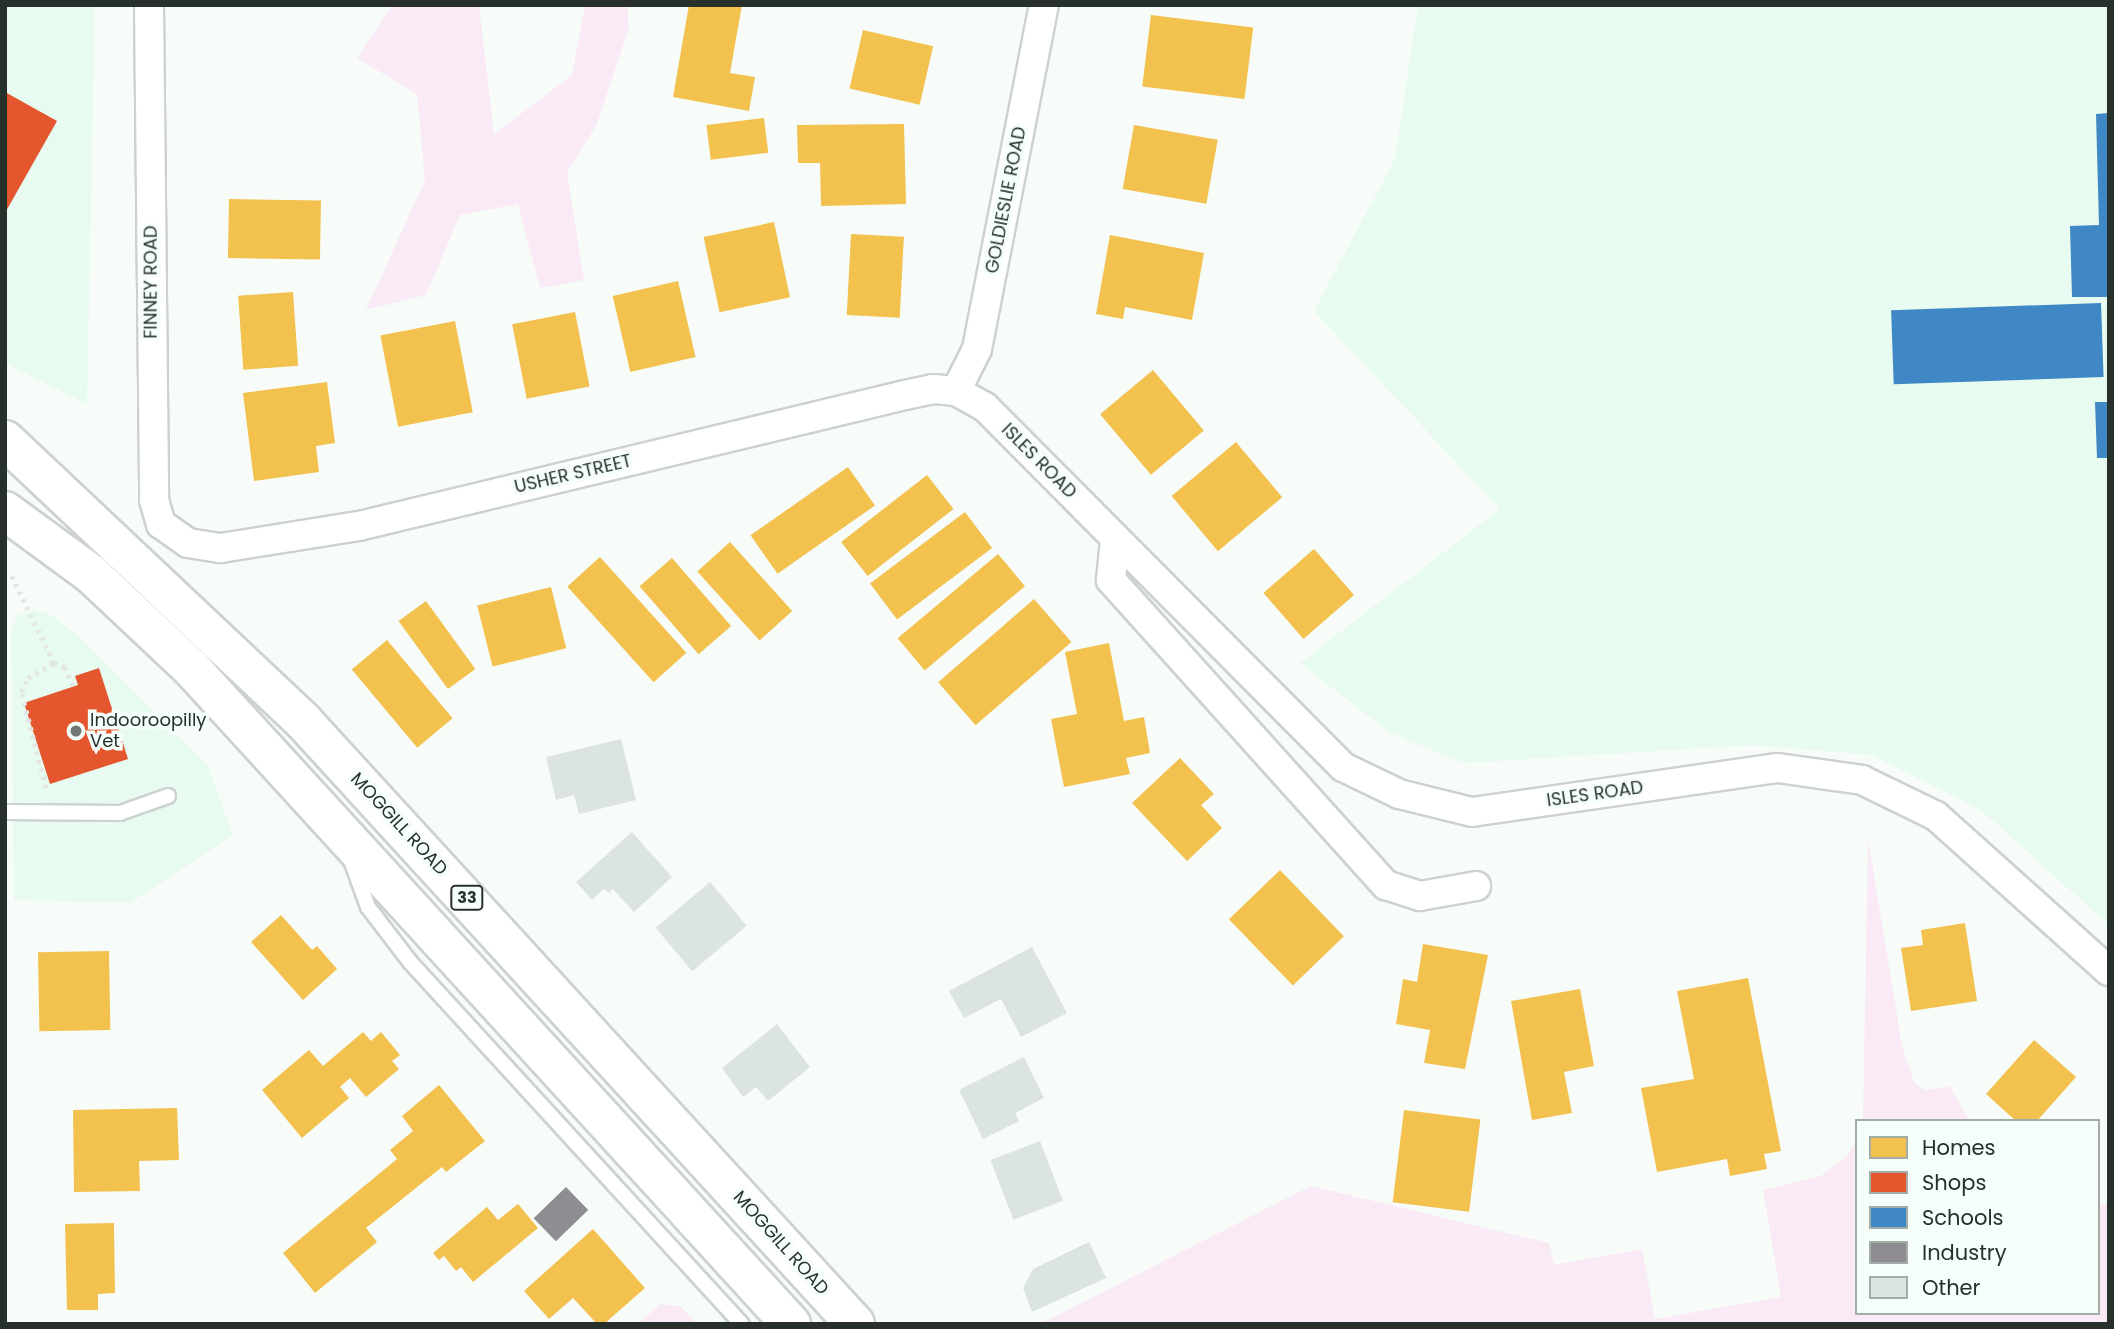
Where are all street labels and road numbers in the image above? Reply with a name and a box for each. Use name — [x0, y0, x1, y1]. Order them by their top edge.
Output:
street label: GOLDIESLIE ROAD — [981, 125, 1031, 275]
street label: FINNEY ROAD — [140, 225, 162, 339]
street label: ISLES ROAD — [997, 419, 1081, 503]
street label: USHER STREET — [512, 450, 634, 498]
street label: MOGGILL ROAD — [346, 768, 452, 880]
street label: ISLES ROAD — [1545, 777, 1645, 811]
road number: 33 — [449, 885, 484, 910]
street label: MOGGILL ROAD — [729, 1187, 833, 1299]

